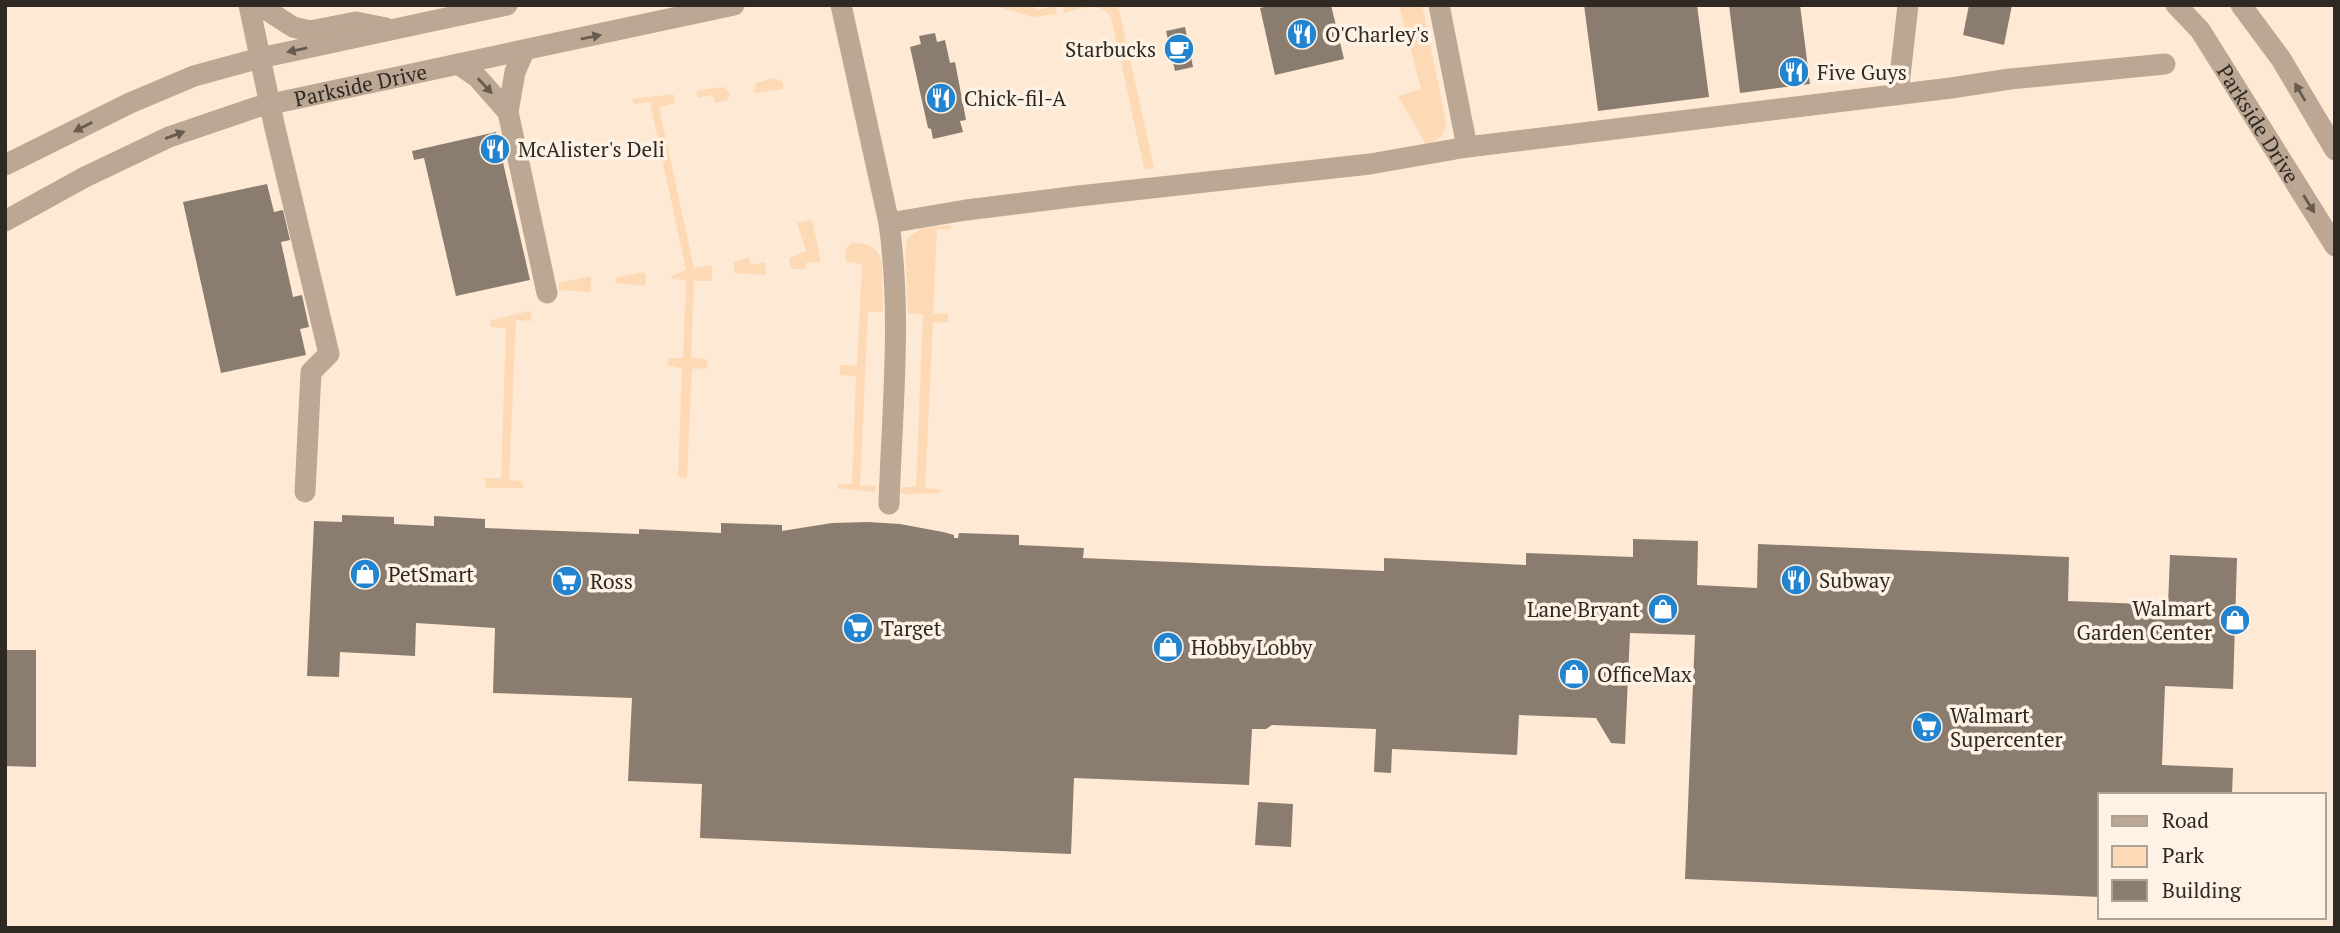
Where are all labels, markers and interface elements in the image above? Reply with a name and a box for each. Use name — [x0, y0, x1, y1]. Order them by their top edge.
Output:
restaurant icon: O'Charley's — [1285, 17, 1319, 51]
place label: O'Charley's — [1325, 20, 1429, 48]
one-way arrow — [580, 31, 602, 42]
cafe icon: Starbucks — [1162, 32, 1196, 66]
place label: Starbucks — [1065, 35, 1156, 63]
one-way arrow — [285, 45, 307, 56]
restaurant icon: Five Guys — [1777, 55, 1811, 89]
street label: Parkside Drive — [291, 57, 429, 113]
place label: Five Guys — [1817, 58, 1907, 86]
street label: Parkside Drive — [2211, 59, 2306, 188]
one-way arrow — [477, 77, 493, 95]
restaurant icon: Chick-fil-A — [924, 81, 958, 115]
one-way arrow — [2294, 82, 2306, 101]
place label: Chick-fil-A — [964, 84, 1067, 112]
one-way arrow — [73, 121, 93, 132]
one-way arrow — [165, 129, 186, 140]
restaurant icon: McAlister's Deli — [478, 132, 512, 166]
place label: McAlister's Deli — [518, 135, 665, 163]
one-way arrow — [2302, 195, 2315, 214]
shop icon: PetSmart — [348, 557, 382, 591]
place label: PetSmart — [388, 560, 474, 588]
restaurant icon: Subway — [1779, 563, 1813, 597]
supermarket icon: Ross — [550, 564, 584, 598]
place label: Subway — [1819, 566, 1890, 594]
place label: Ross — [590, 567, 633, 595]
shop icon: Lane Bryant — [1646, 592, 1680, 626]
place label: Walmart Garden Center — [2077, 594, 2212, 646]
place label: Lane Bryant — [1527, 595, 1640, 623]
shop icon: Walmart Garden Center — [2218, 603, 2252, 637]
supermarket icon: Target — [841, 611, 875, 645]
place label: Target — [881, 614, 942, 642]
shop icon: Hobby Lobby — [1151, 630, 1185, 664]
place label: Hobby Lobby — [1191, 633, 1313, 661]
shop icon: OfficeMax — [1557, 657, 1591, 691]
place label: OfficeMax — [1597, 660, 1692, 688]
place label: Walmart Supercenter — [1950, 701, 2063, 753]
supermarket icon: Walmart Supercenter — [1910, 710, 1944, 744]
legend — [2098, 793, 2326, 919]
text: Road — [2162, 806, 2209, 834]
text: Park — [2162, 841, 2204, 869]
text: Building — [2162, 876, 2242, 904]

